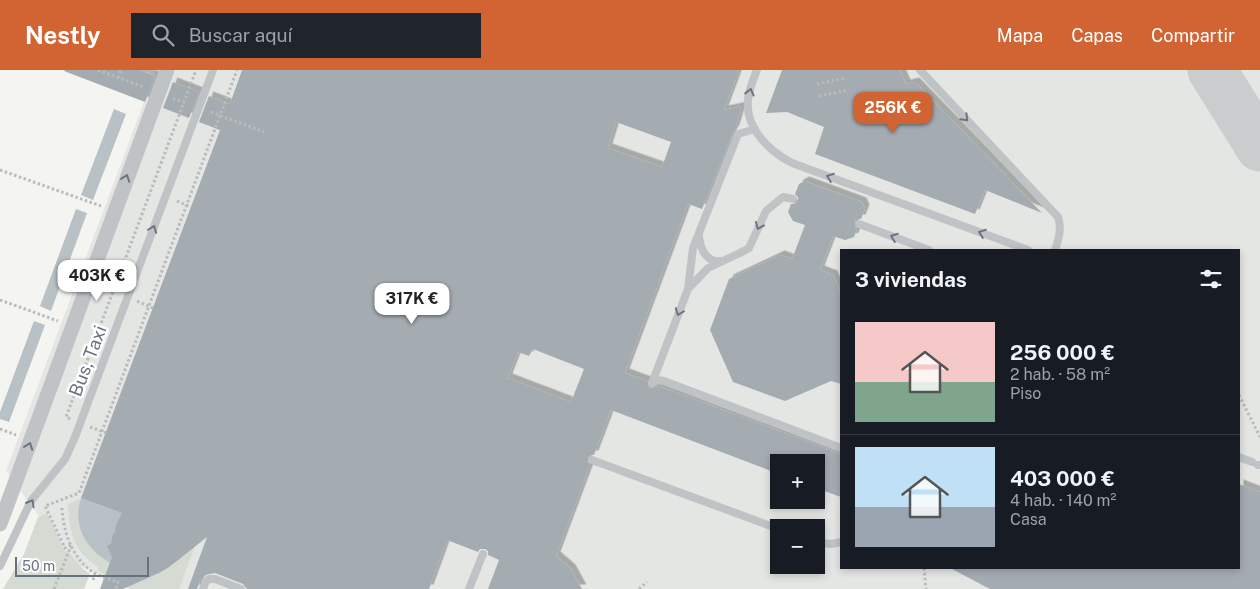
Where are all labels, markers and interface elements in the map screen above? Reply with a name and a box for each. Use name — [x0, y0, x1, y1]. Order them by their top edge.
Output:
search box — [131, 13, 481, 58]
text: Nestly — [25, 21, 101, 49]
icon: search — [149, 21, 177, 49]
text: Buscar aquí — [189, 24, 292, 46]
text: Mapa — [997, 25, 1043, 46]
text: Capas — [1071, 25, 1123, 46]
text: Compartir — [1151, 25, 1235, 46]
one-way arrow — [744, 88, 755, 97]
pin: 256K € — [852, 92, 934, 134]
text: 256K € — [864, 98, 922, 117]
one-way arrow — [960, 113, 969, 122]
one-way arrow — [826, 172, 834, 182]
one-way arrow — [120, 174, 130, 182]
one-way arrow — [754, 221, 765, 230]
one-way arrow — [147, 225, 157, 234]
one-way arrow — [978, 229, 987, 239]
one-way arrow — [890, 233, 899, 243]
pin: 403K € — [56, 260, 138, 302]
icon: filters — [1197, 265, 1225, 293]
text: 403K € — [69, 266, 125, 285]
text: 3 viviendas — [855, 267, 967, 292]
pin: 317K € — [371, 282, 453, 325]
text: 317K € — [385, 289, 439, 308]
one-way arrow — [675, 307, 686, 316]
street label: Bus, Taxi — [64, 322, 111, 399]
text: 256 000 € — [1010, 340, 1115, 365]
icon: home — [895, 342, 955, 402]
text: 2 hab. · 58 m² — [1010, 365, 1110, 384]
text: Piso — [1010, 384, 1041, 403]
one-way arrow — [23, 442, 33, 450]
map controls — [770, 454, 825, 574]
button: + — [770, 454, 825, 509]
text: 403 000 € — [1010, 466, 1115, 491]
icon: home — [895, 467, 955, 527]
text: 4 hab. · 140 m² — [1010, 491, 1116, 510]
one-way arrow — [24, 500, 34, 509]
text: Casa — [1010, 510, 1047, 529]
button: − — [770, 519, 825, 574]
scale bar — [15, 554, 149, 577]
text: 50 m — [22, 558, 55, 574]

